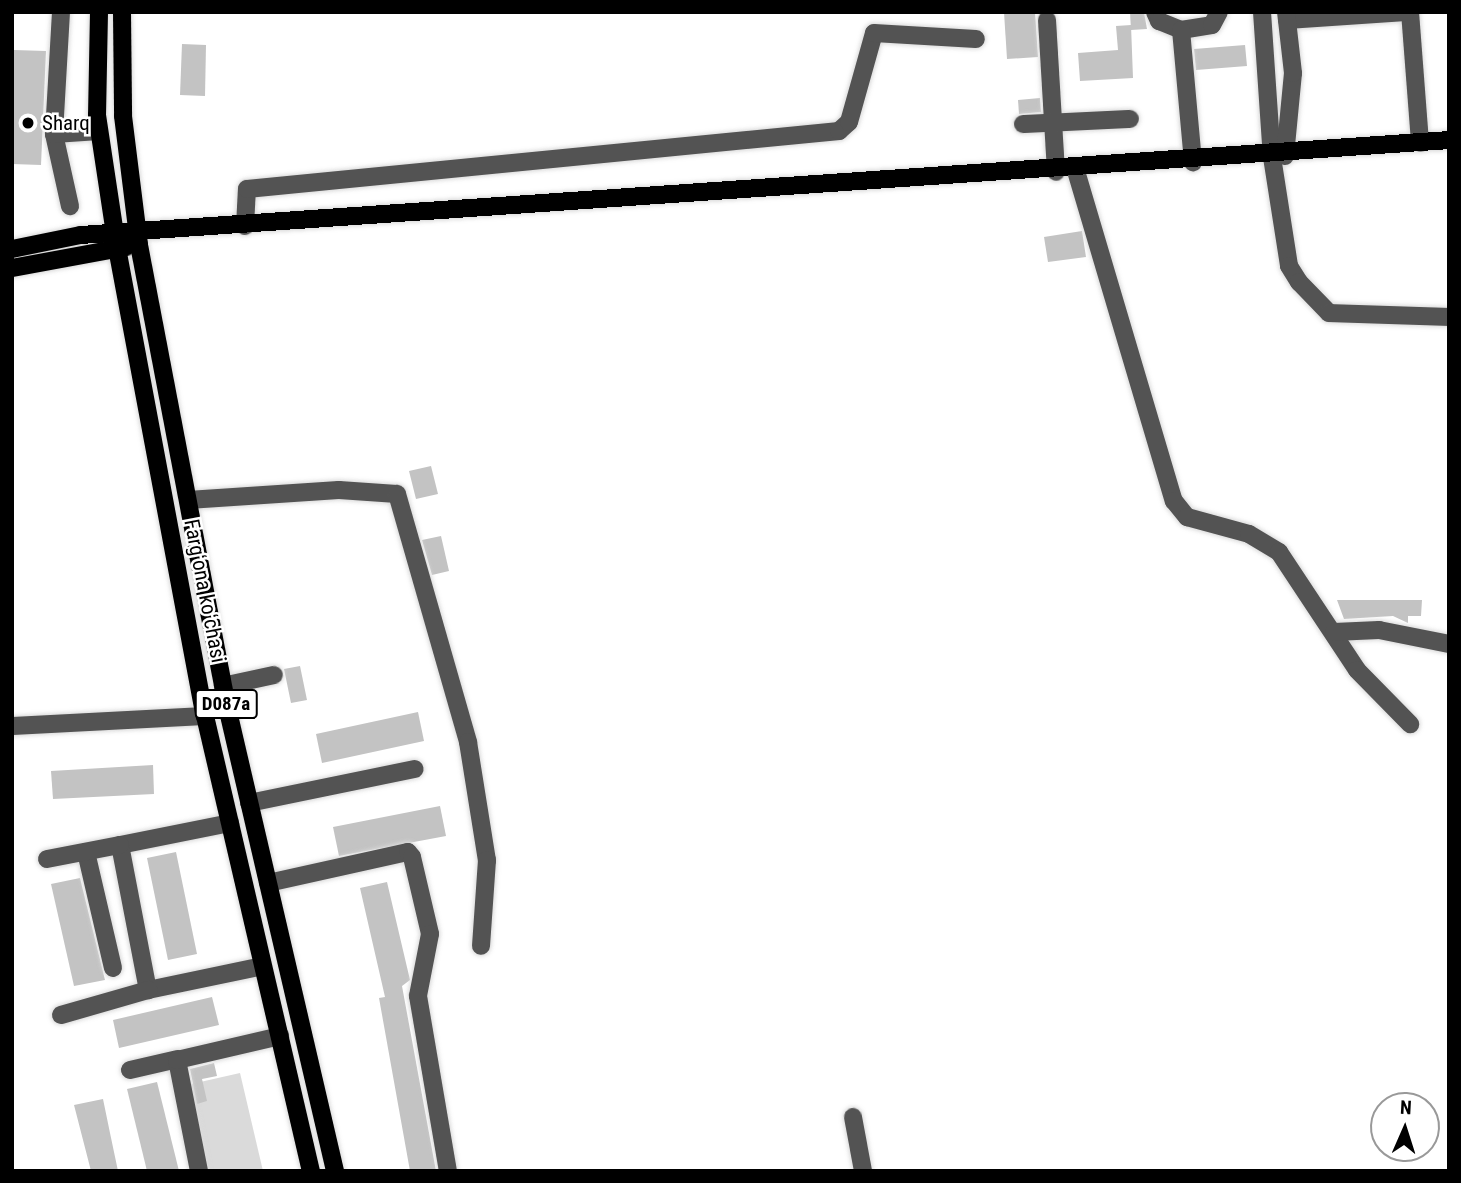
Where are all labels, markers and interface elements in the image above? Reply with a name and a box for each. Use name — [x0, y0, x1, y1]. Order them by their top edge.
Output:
place label: Sharq — [42, 110, 90, 136]
marker: Sharq — [20, 115, 36, 131]
street label: Fargʻona koʻchasi — [179, 517, 231, 665]
road number: D087a — [194, 688, 258, 720]
north arrow — [1370, 1092, 1440, 1162]
text: N — [1400, 1096, 1412, 1119]

